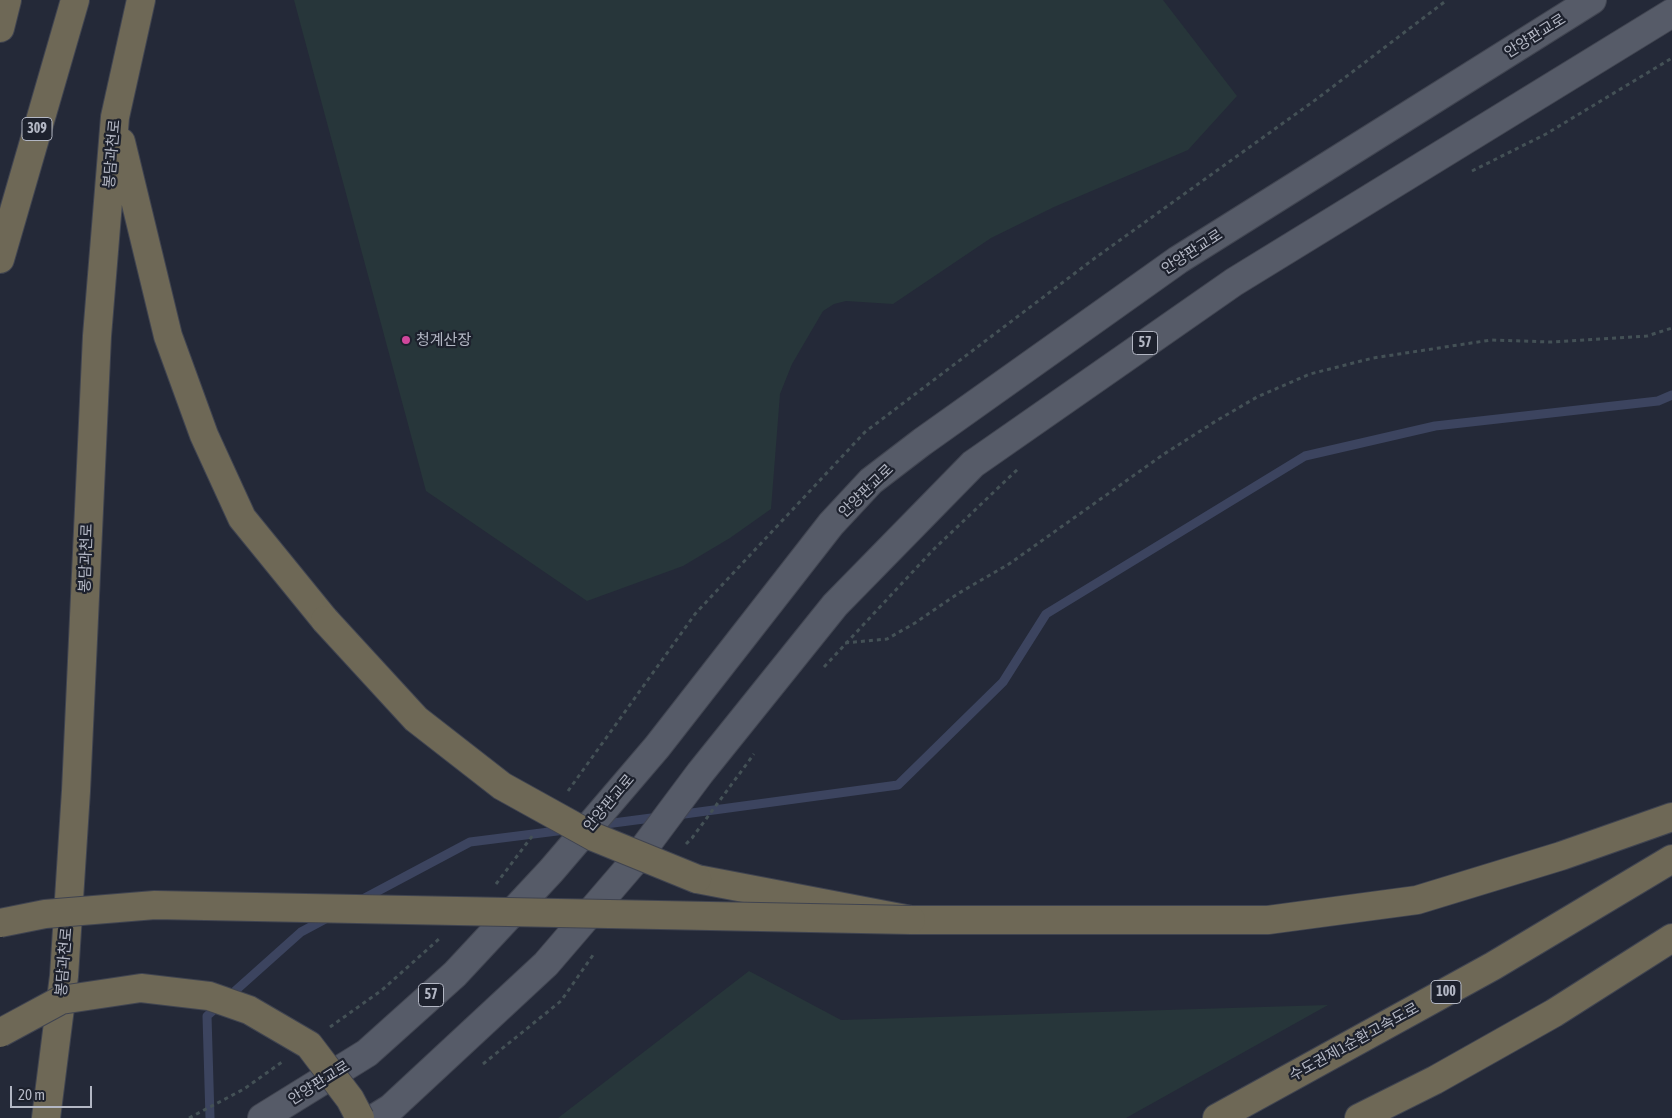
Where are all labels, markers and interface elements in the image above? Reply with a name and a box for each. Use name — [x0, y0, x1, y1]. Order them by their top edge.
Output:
street label: 안양판교로 — [1501, 10, 1569, 62]
road number: 309 — [22, 118, 52, 140]
street label: 봉담과천로 — [100, 119, 124, 189]
street label: 안양판교로 — [1158, 226, 1226, 278]
place label: 청계산장 — [416, 331, 471, 349]
road number: 57 — [1132, 332, 1158, 354]
marker: 청계산장 — [400, 334, 412, 346]
street label: 안양판교로 — [835, 461, 897, 521]
street label: 봉담과천로 — [76, 523, 96, 593]
street label: 안양판교로 — [580, 771, 638, 835]
street label: 봉담과천로 — [52, 927, 76, 997]
road number: 100 — [1431, 980, 1461, 1004]
road number: 57 — [418, 984, 444, 1006]
street label: 수도권제1순환고속도로 — [1286, 999, 1422, 1085]
street label: 안양판교로 — [285, 1057, 353, 1109]
scale bar — [12, 1076, 95, 1108]
text: 20 m — [18, 1086, 45, 1103]

